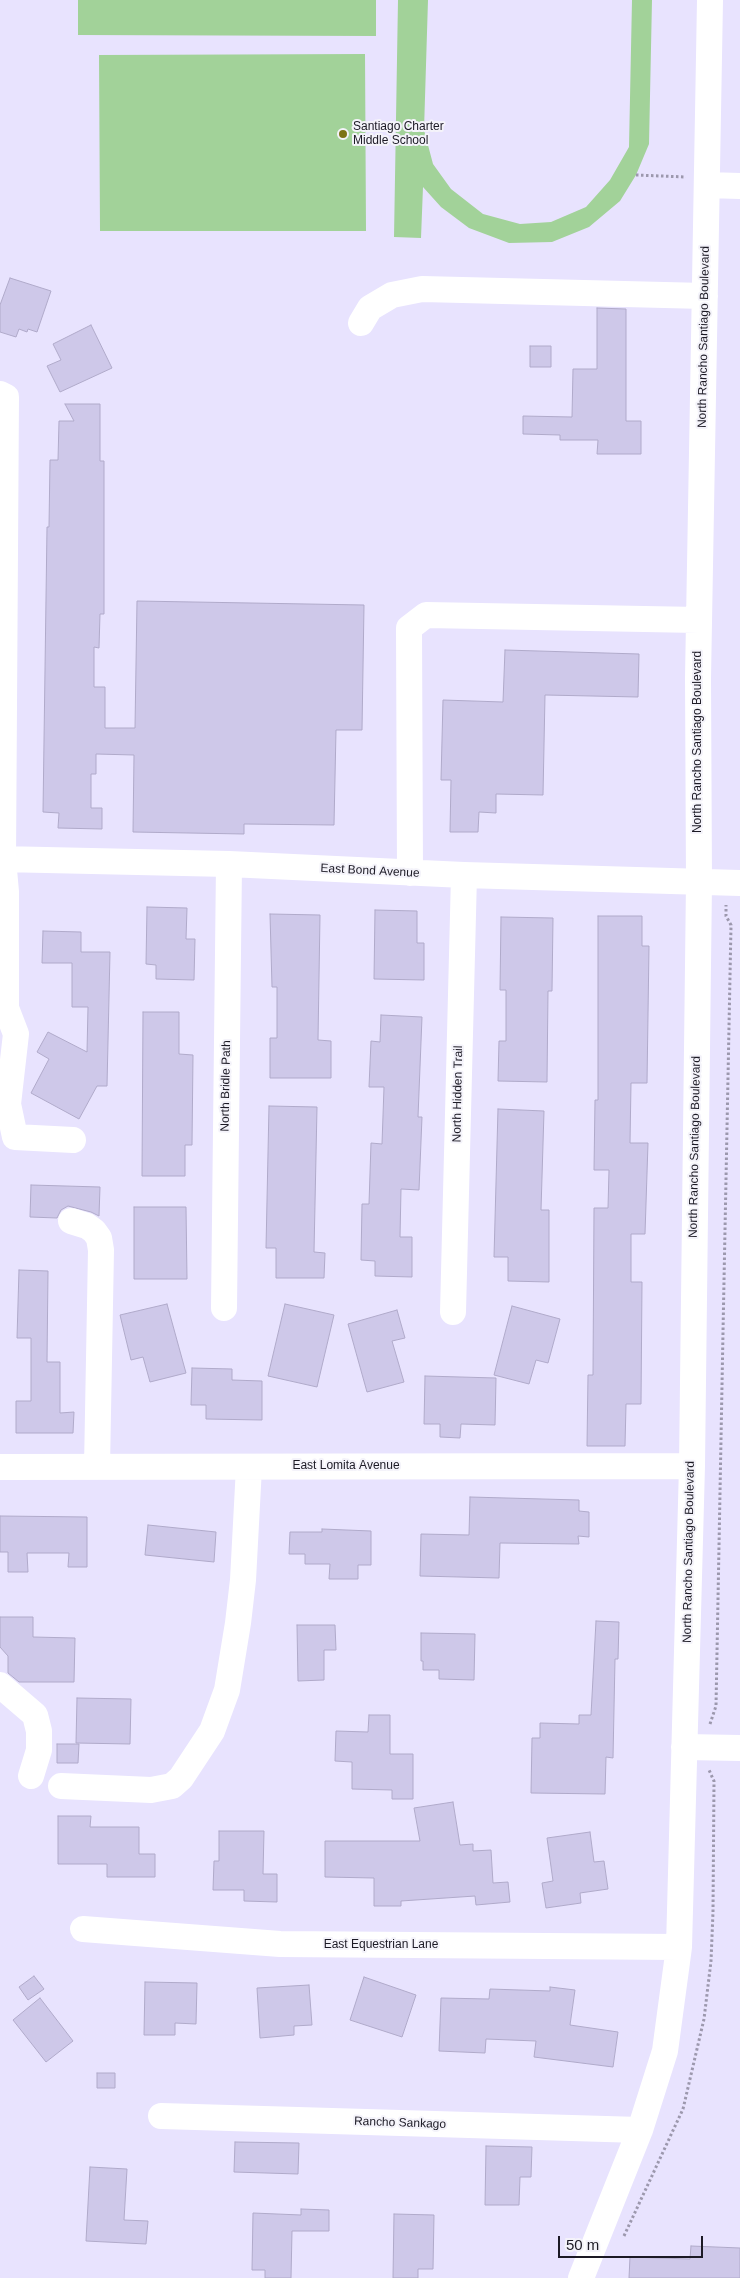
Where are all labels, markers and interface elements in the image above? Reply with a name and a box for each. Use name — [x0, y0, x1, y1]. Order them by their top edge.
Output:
place label: Santiago Charter Middle School — [353, 120, 444, 148]
marker: Santiago Charter Middle School — [337, 128, 349, 140]
street label: North Rancho Santiago Boulevard — [695, 246, 713, 428]
street label: North Rancho Santiago Boulevard — [691, 651, 705, 833]
street label: East Bond Avenue — [320, 861, 420, 881]
street label: North Bridle Path — [218, 1040, 234, 1132]
street label: North Hidden Trail — [450, 1045, 466, 1143]
street label: North Rancho Santiago Boulevard — [686, 1056, 704, 1238]
street label: East Lomita Avenue — [292, 1459, 400, 1473]
street label: North Rancho Santiago Boulevard — [680, 1461, 698, 1643]
street label: East Equestrian Lane — [324, 1938, 438, 1952]
street label: Rancho Sankago — [354, 2114, 446, 2132]
scale bar — [560, 2226, 705, 2258]
text: 50 m — [566, 2236, 599, 2253]

